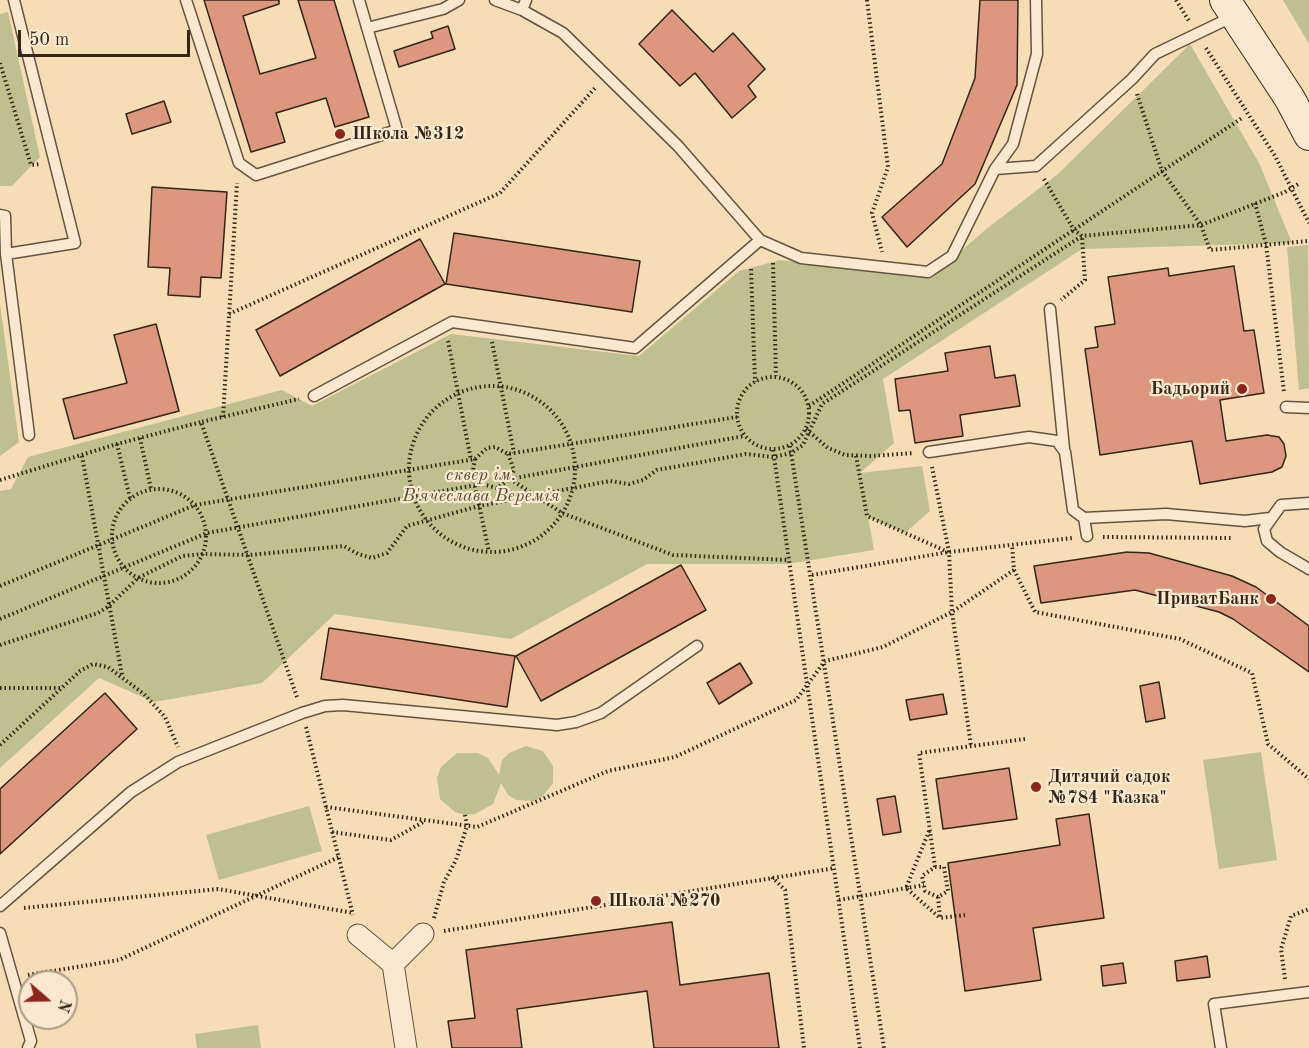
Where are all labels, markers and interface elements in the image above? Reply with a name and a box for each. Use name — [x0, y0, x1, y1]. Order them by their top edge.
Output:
scale bar — [21, 18, 194, 56]
text: 50 m — [29, 31, 69, 49]
place label: Школа №312 — [352, 123, 465, 145]
marker: Школа №312 — [333, 127, 347, 141]
place label: Бадьорий — [1151, 378, 1230, 400]
marker: Бадьорий — [1235, 382, 1249, 396]
park label: сквер ім. В'ячеслава Веремія — [402, 464, 560, 506]
place label: ПриватБанк — [1156, 588, 1259, 610]
marker: ПриватБанк — [1264, 592, 1278, 606]
place label: Дитячий садок №784 "Казка" — [1048, 766, 1170, 808]
marker: Дитячий садок №784 "Казка" — [1029, 780, 1043, 794]
place label: Школа №270 — [608, 890, 721, 912]
marker: Школа №270 — [589, 894, 603, 908]
north arrow — [18, 970, 78, 1030]
text: N — [53, 997, 73, 1014]

